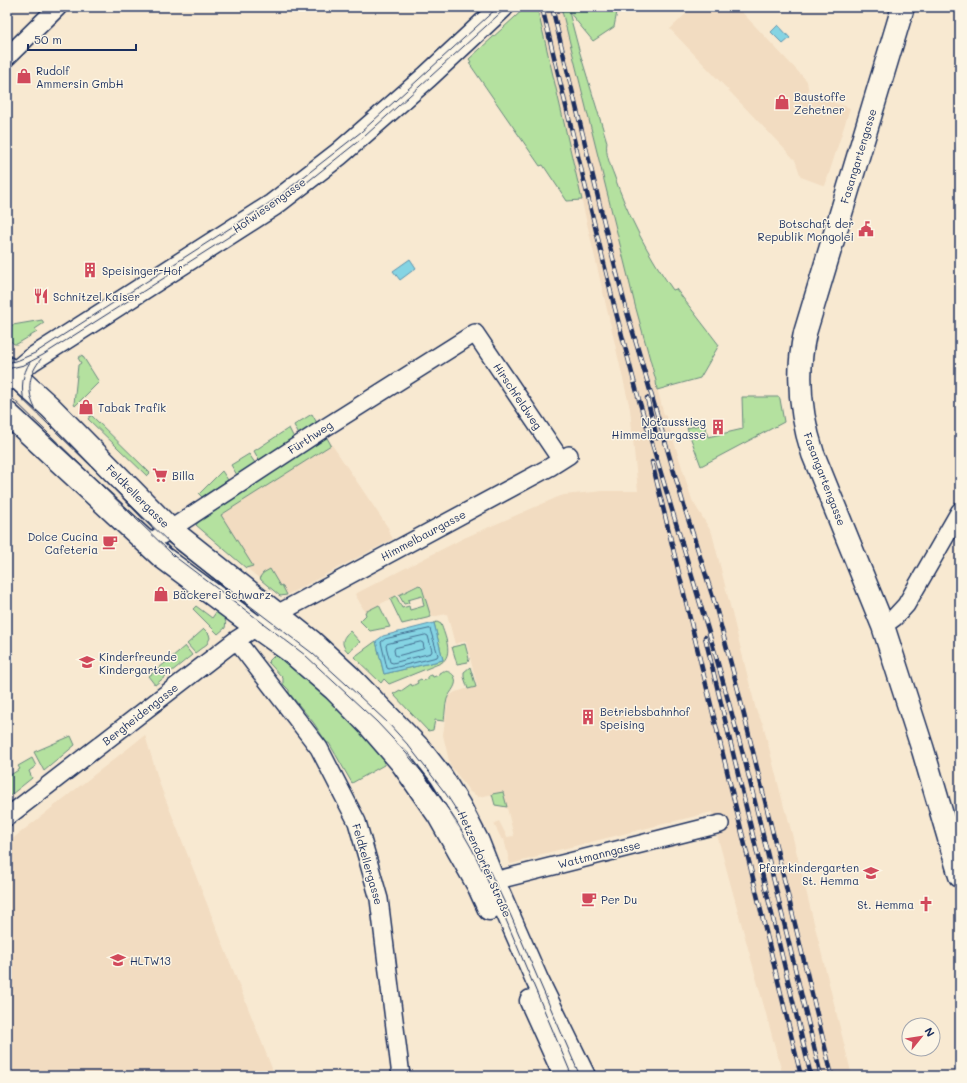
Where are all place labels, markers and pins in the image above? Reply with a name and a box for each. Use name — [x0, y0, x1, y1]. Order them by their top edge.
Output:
place label: Rudolf Ammersin GmbH — [36, 63, 124, 91]
shop icon: Rudolf Ammersin GmbH — [15, 67, 33, 85]
place label: Baustoffe Zehetner — [794, 89, 846, 117]
shop icon: Baustoffe Zehetner — [773, 93, 791, 111]
place label: Botschaft der Republik Mongolei — [758, 216, 854, 244]
public building icon: Botschaft der Republik Mongolei — [857, 220, 875, 238]
building icon: Speisinger-Hof — [81, 261, 99, 279]
place label: Speisinger-Hof — [102, 263, 183, 278]
restaurant icon: Schnitzel Kaiser — [32, 287, 50, 305]
place label: Schnitzel Kaiser — [53, 289, 140, 304]
shop icon: Tabak Trafik — [77, 398, 95, 416]
place label: Tabak Trafik — [98, 400, 166, 415]
place label: Notausstieg Himmelbaurgasse — [612, 414, 706, 442]
building icon: Notausstieg Himmelbaurgasse — [709, 418, 727, 436]
supermarket icon: Billa — [151, 466, 169, 484]
place label: Billa — [172, 468, 195, 483]
place label: Dolce Cucina Cafeteria — [28, 529, 98, 557]
cafe icon: Dolce Cucina Cafeteria — [101, 533, 119, 551]
shop icon: Bäckerei Schwarz — [152, 585, 170, 603]
place label: Bäckerei Schwarz — [173, 587, 271, 602]
place label: Kinderfreunde Kindergarten — [99, 649, 177, 677]
school or university icon: Kinderfreunde Kindergarten — [78, 653, 96, 671]
place label: Betriebsbahnhof Speising — [600, 704, 690, 732]
building icon: Betriebsbahnhof Speising — [579, 708, 597, 726]
place label: Pfarrkindergarten St. Hemma — [759, 860, 859, 888]
school or university icon: Pfarrkindergarten St. Hemma — [862, 864, 880, 882]
cafe icon: Per Du — [580, 890, 598, 908]
place label: Per Du — [601, 892, 637, 907]
church icon: St. Hemma — [917, 895, 935, 913]
place label: St. Hemma — [857, 897, 914, 912]
school or university icon: HLTW13 — [109, 951, 127, 969]
place label: HLTW13 — [130, 953, 171, 968]

